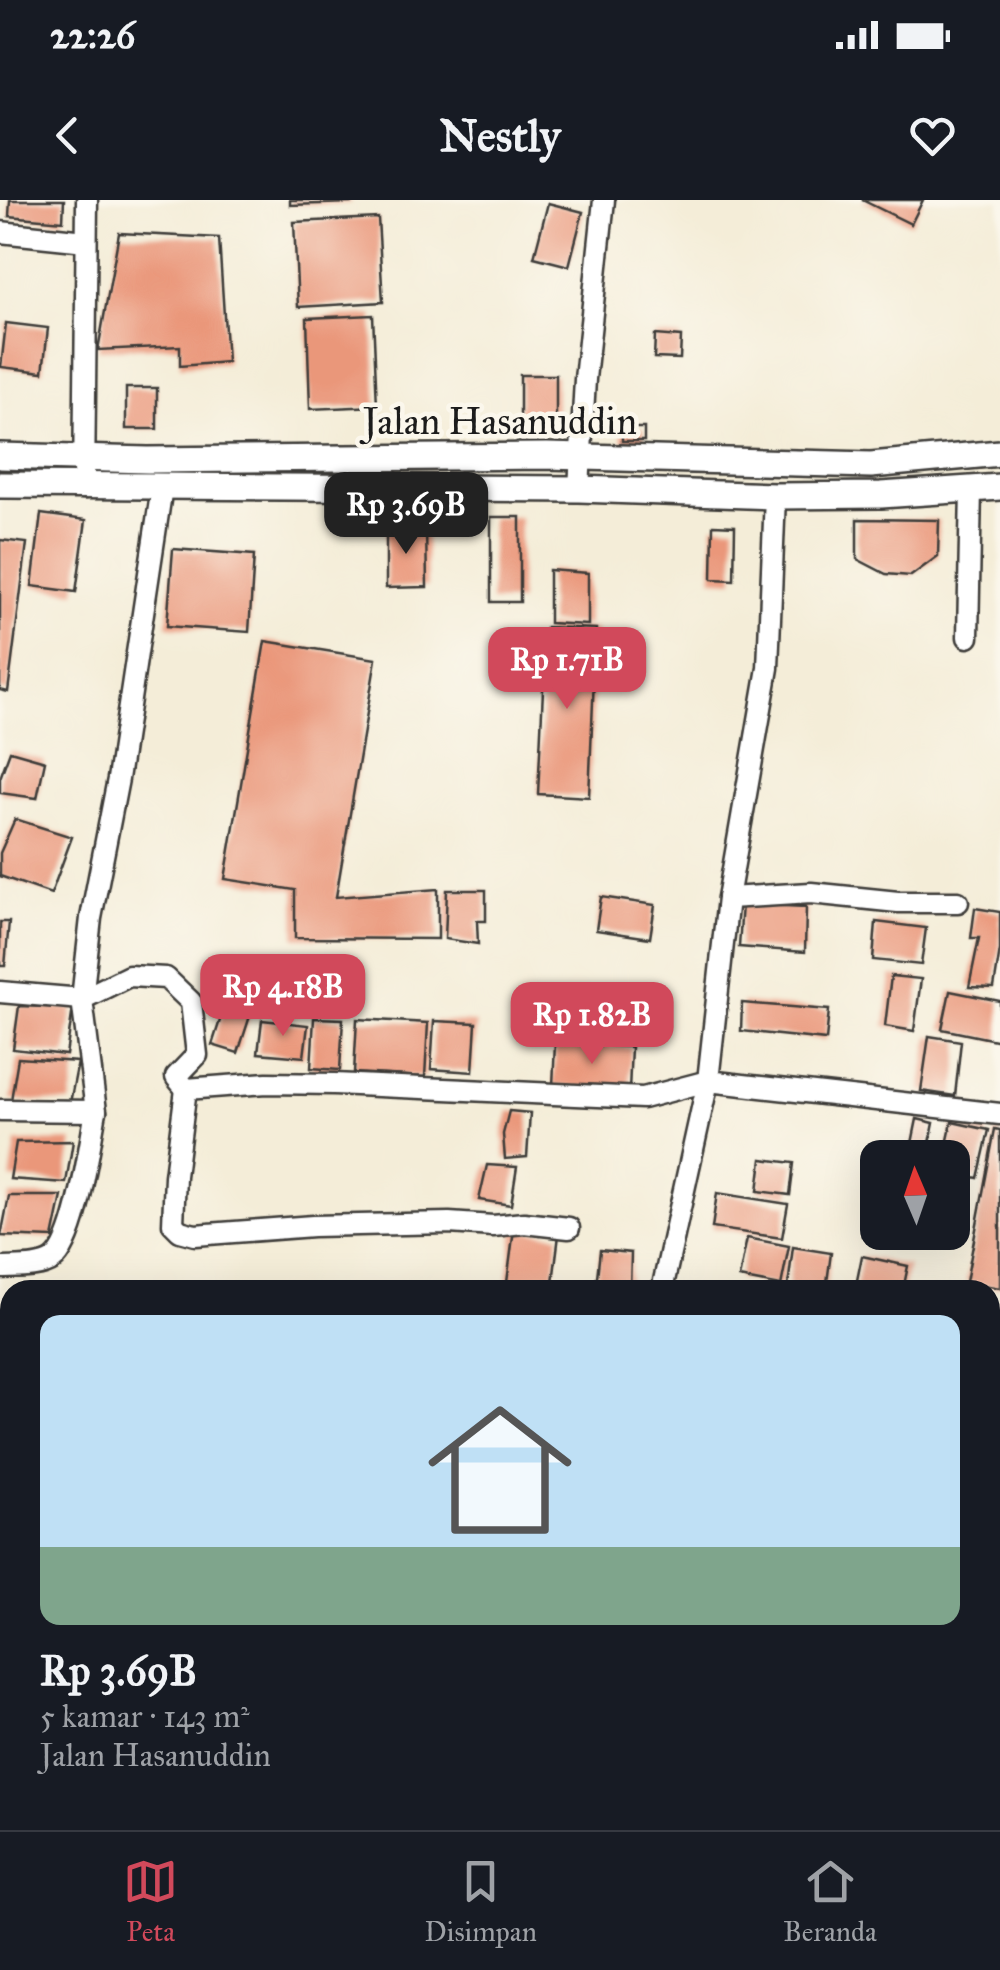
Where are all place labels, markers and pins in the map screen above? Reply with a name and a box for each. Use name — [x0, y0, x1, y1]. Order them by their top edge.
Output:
pin: Rp 3.69B — [303, 472, 509, 557]
pin: Rp 1.71B — [464, 627, 670, 712]
pin: Rp 4.18B — [180, 954, 386, 1039]
pin: Rp 1.82B — [489, 982, 695, 1067]

